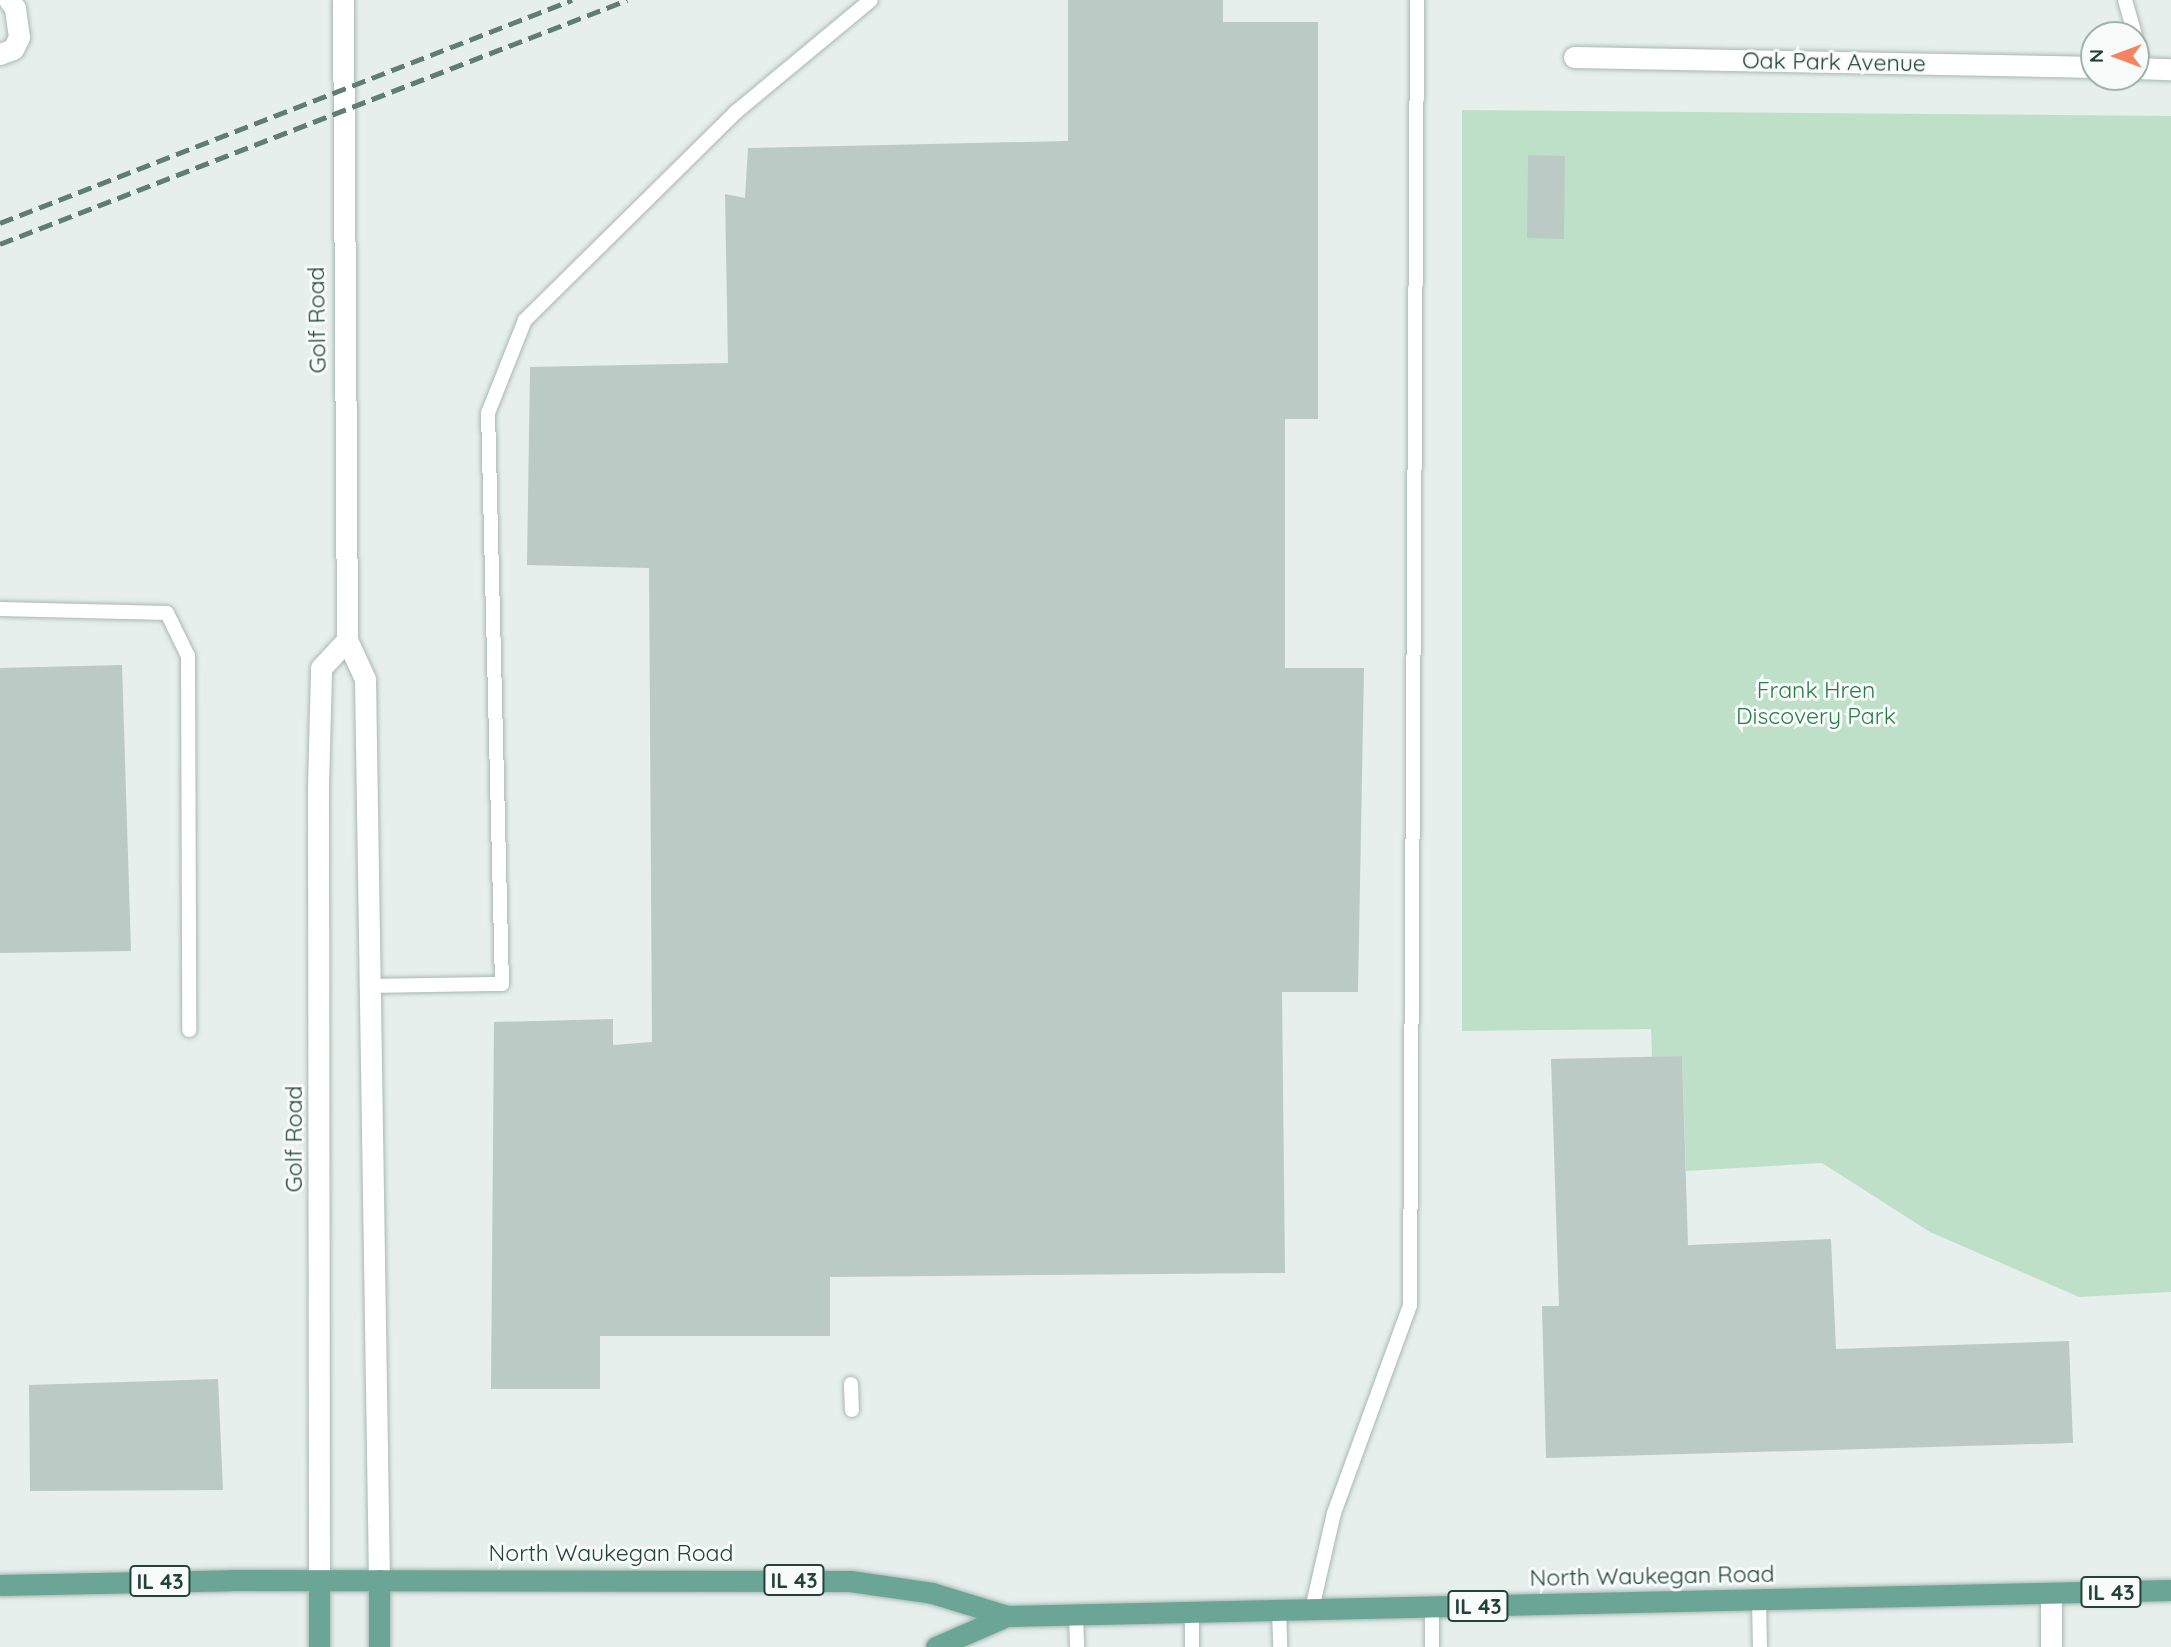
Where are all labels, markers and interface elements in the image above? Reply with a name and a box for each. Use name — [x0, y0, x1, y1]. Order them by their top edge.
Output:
north arrow — [2080, 21, 2150, 91]
street label: Oak Park Avenue — [1742, 47, 1926, 77]
text: N — [2084, 49, 2108, 63]
street label: Golf Road — [302, 266, 332, 374]
park label: Frank Hren Discovery Park — [1736, 676, 1896, 730]
street label: Golf Road — [280, 1086, 308, 1192]
street label: North Waukegan Road — [489, 1539, 733, 1567]
street label: North Waukegan Road — [1529, 1560, 1775, 1592]
road number: IL 43 — [762, 1562, 826, 1598]
road number: IL 43 — [128, 1564, 192, 1598]
road number: IL 43 — [2080, 1574, 2142, 1610]
road number: IL 43 — [1446, 1588, 1510, 1624]

